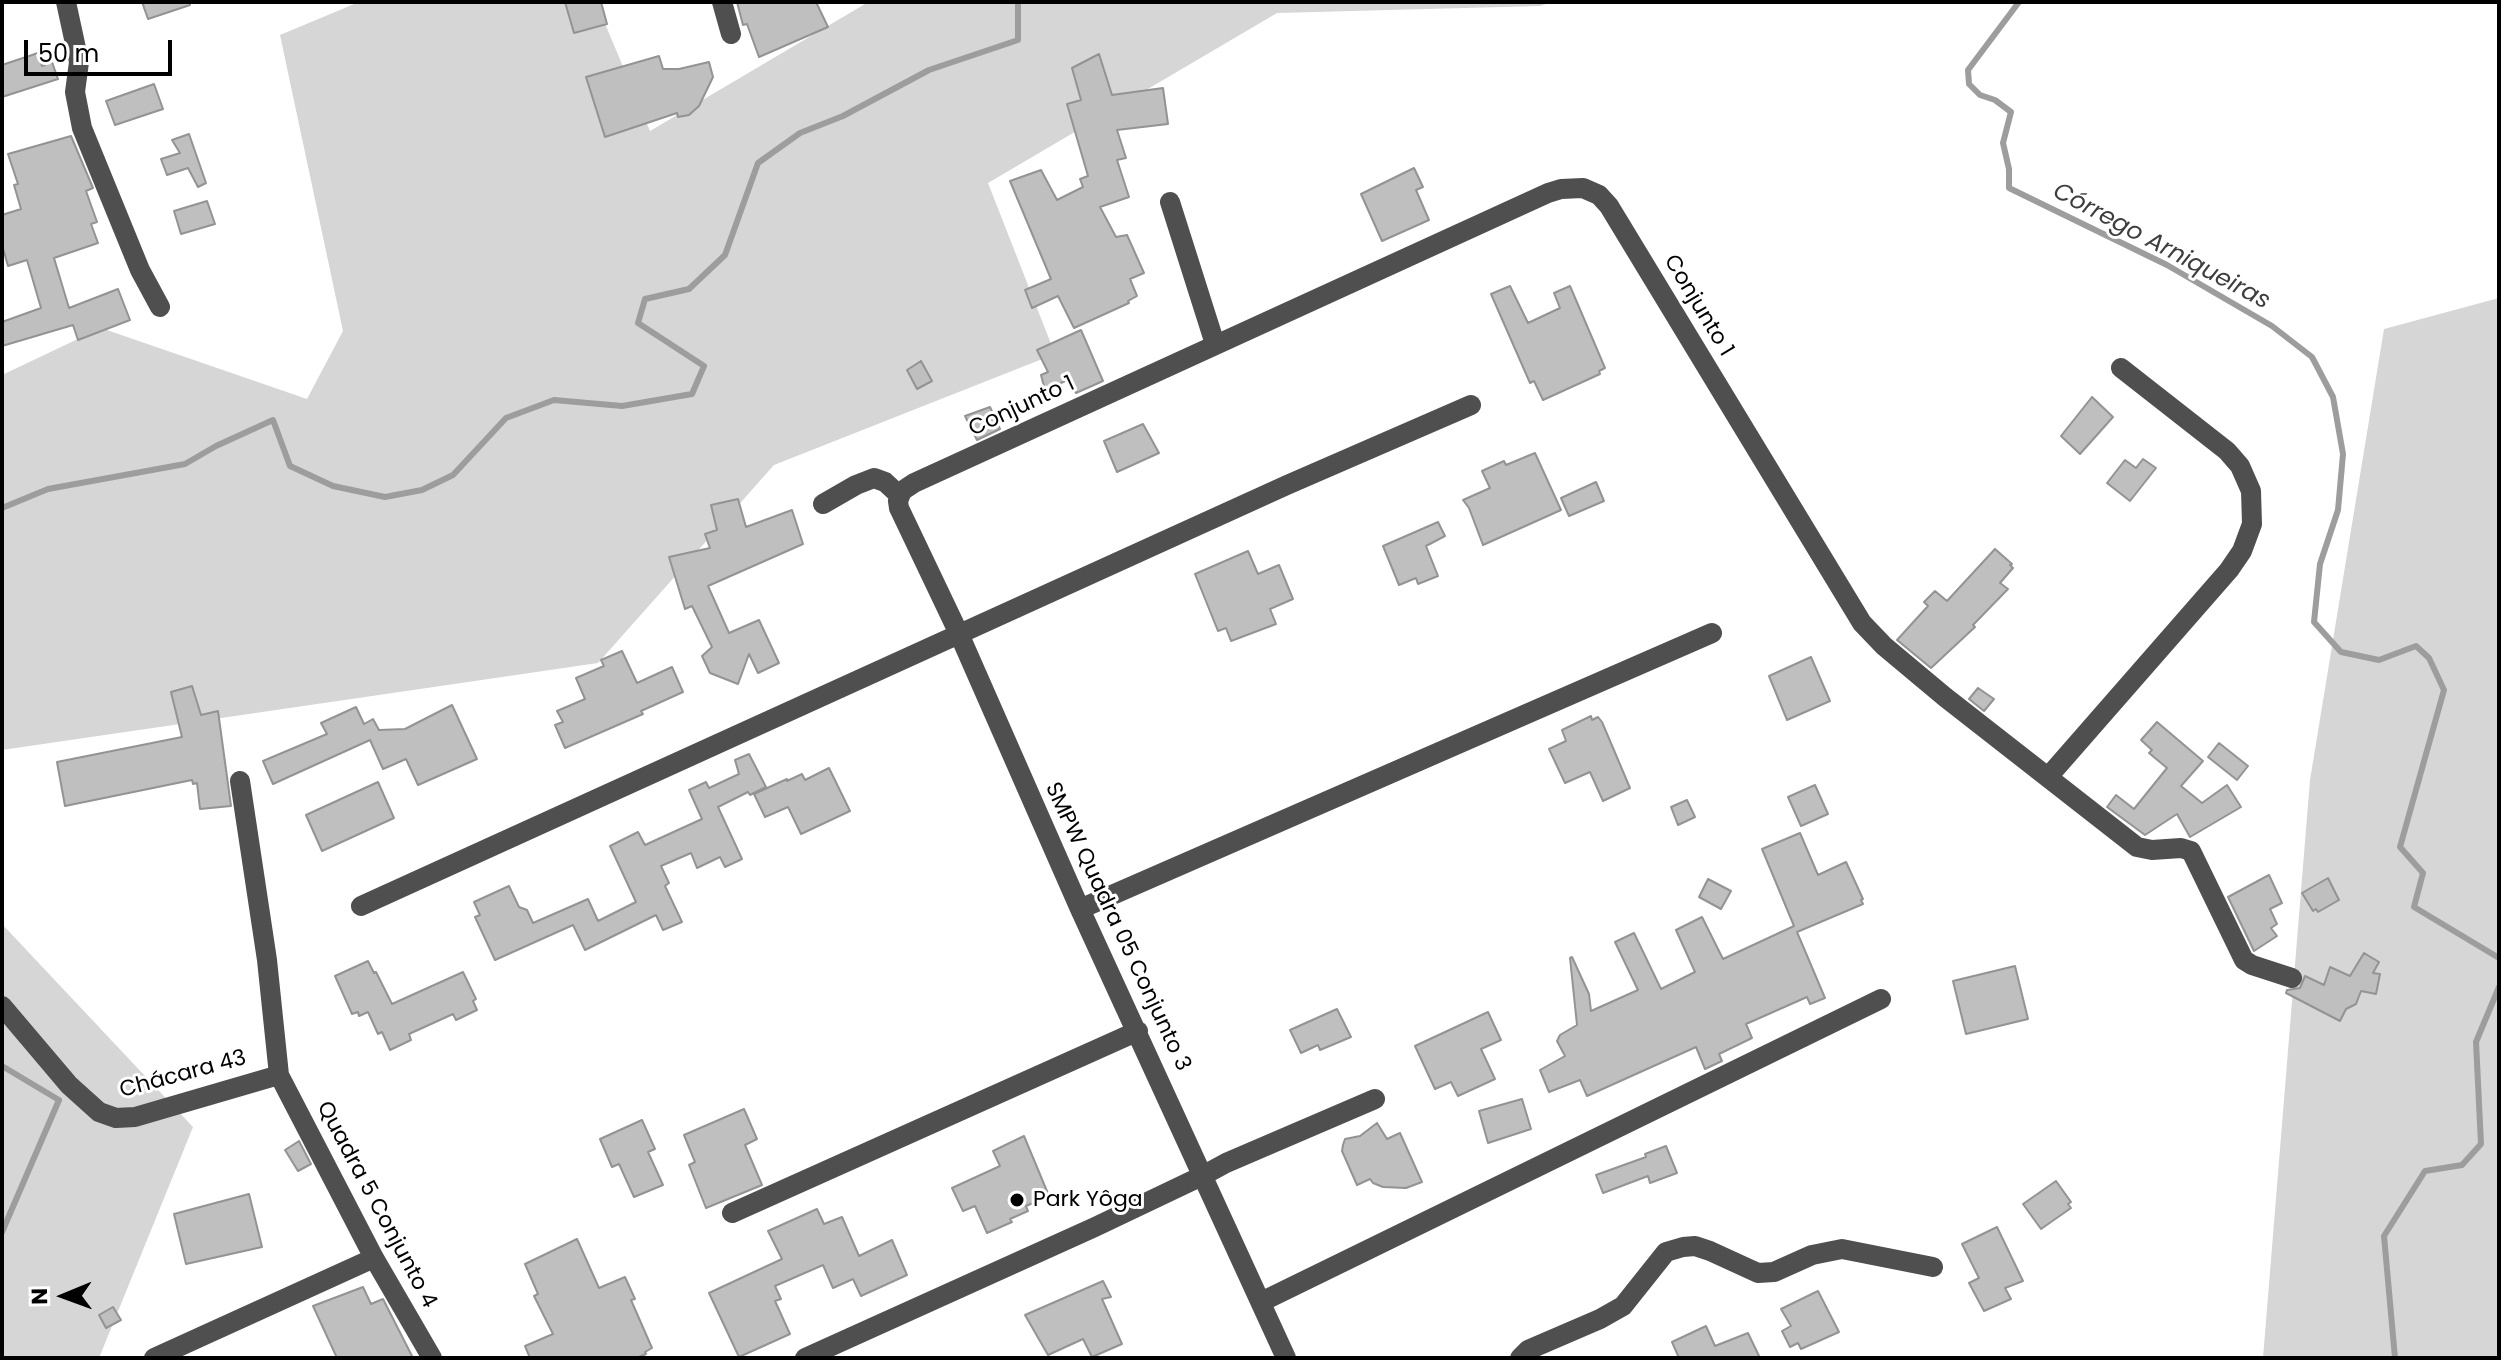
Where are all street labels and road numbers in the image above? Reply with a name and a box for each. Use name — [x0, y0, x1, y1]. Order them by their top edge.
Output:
street label: Conjunto 1 — [1657, 250, 1739, 362]
street label: Conjunto 1 — [965, 371, 1079, 443]
street label: SMPW Quadra 05 Conjunto 3 — [1038, 779, 1196, 1075]
street label: Chácara 43 — [117, 1045, 249, 1105]
street label: Quadra 5 Conjunto 4 — [310, 1097, 442, 1313]

